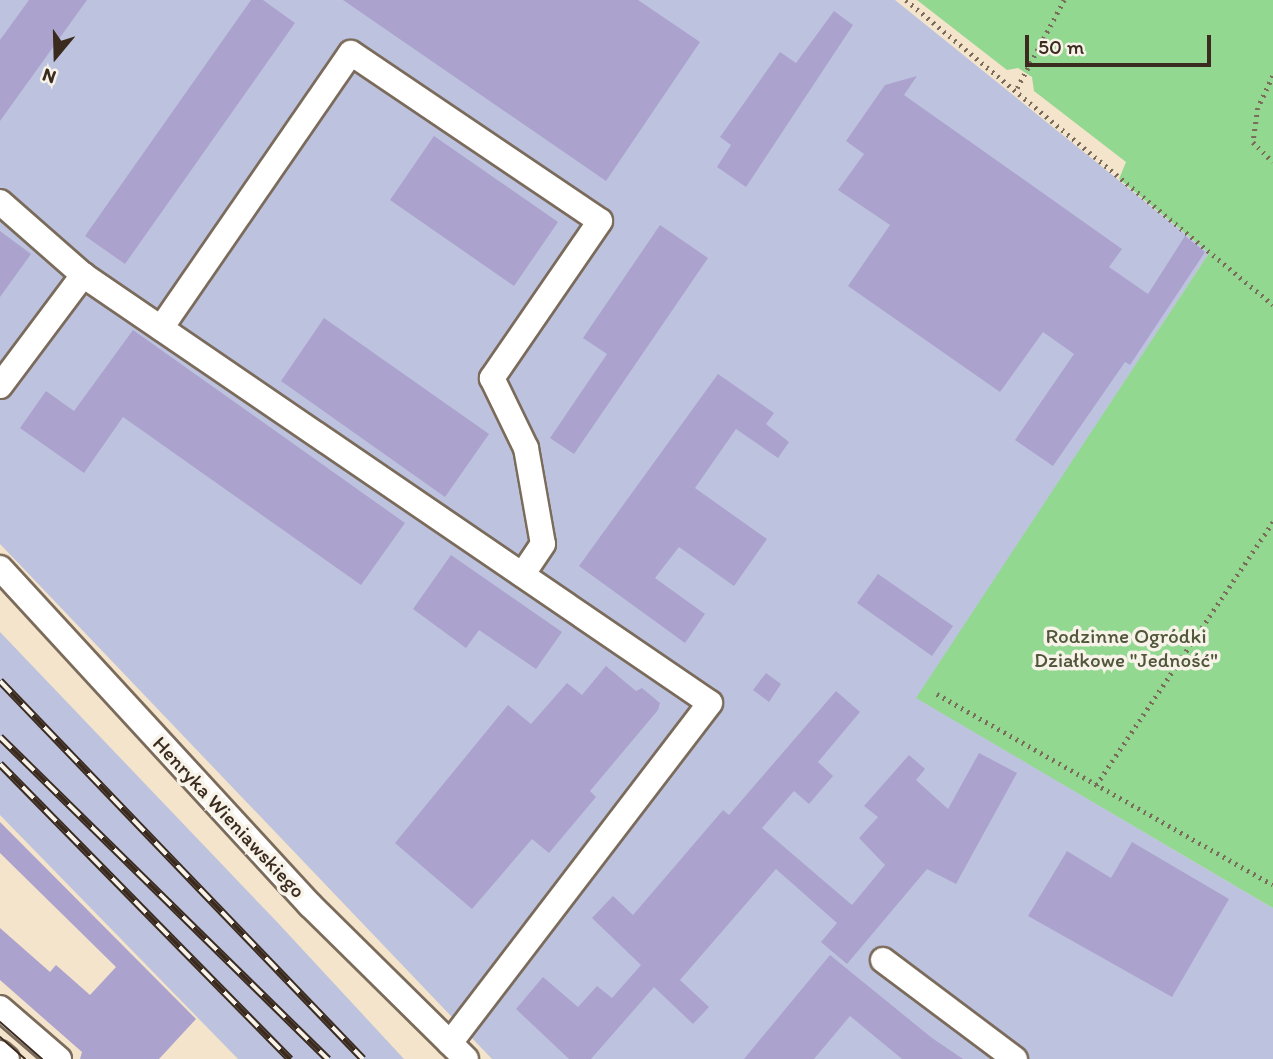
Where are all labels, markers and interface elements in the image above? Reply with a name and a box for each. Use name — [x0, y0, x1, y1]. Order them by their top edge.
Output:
north arrow — [21, 21, 91, 91]
scale bar — [1028, 21, 1214, 65]
text: 50 m — [1038, 34, 1084, 59]
text: N — [39, 63, 59, 89]
park label: Rodzinne Ogródki Działkowe "Jedność" — [1034, 623, 1218, 673]
street label: Henryka Wieniawskiego — [147, 730, 311, 904]

